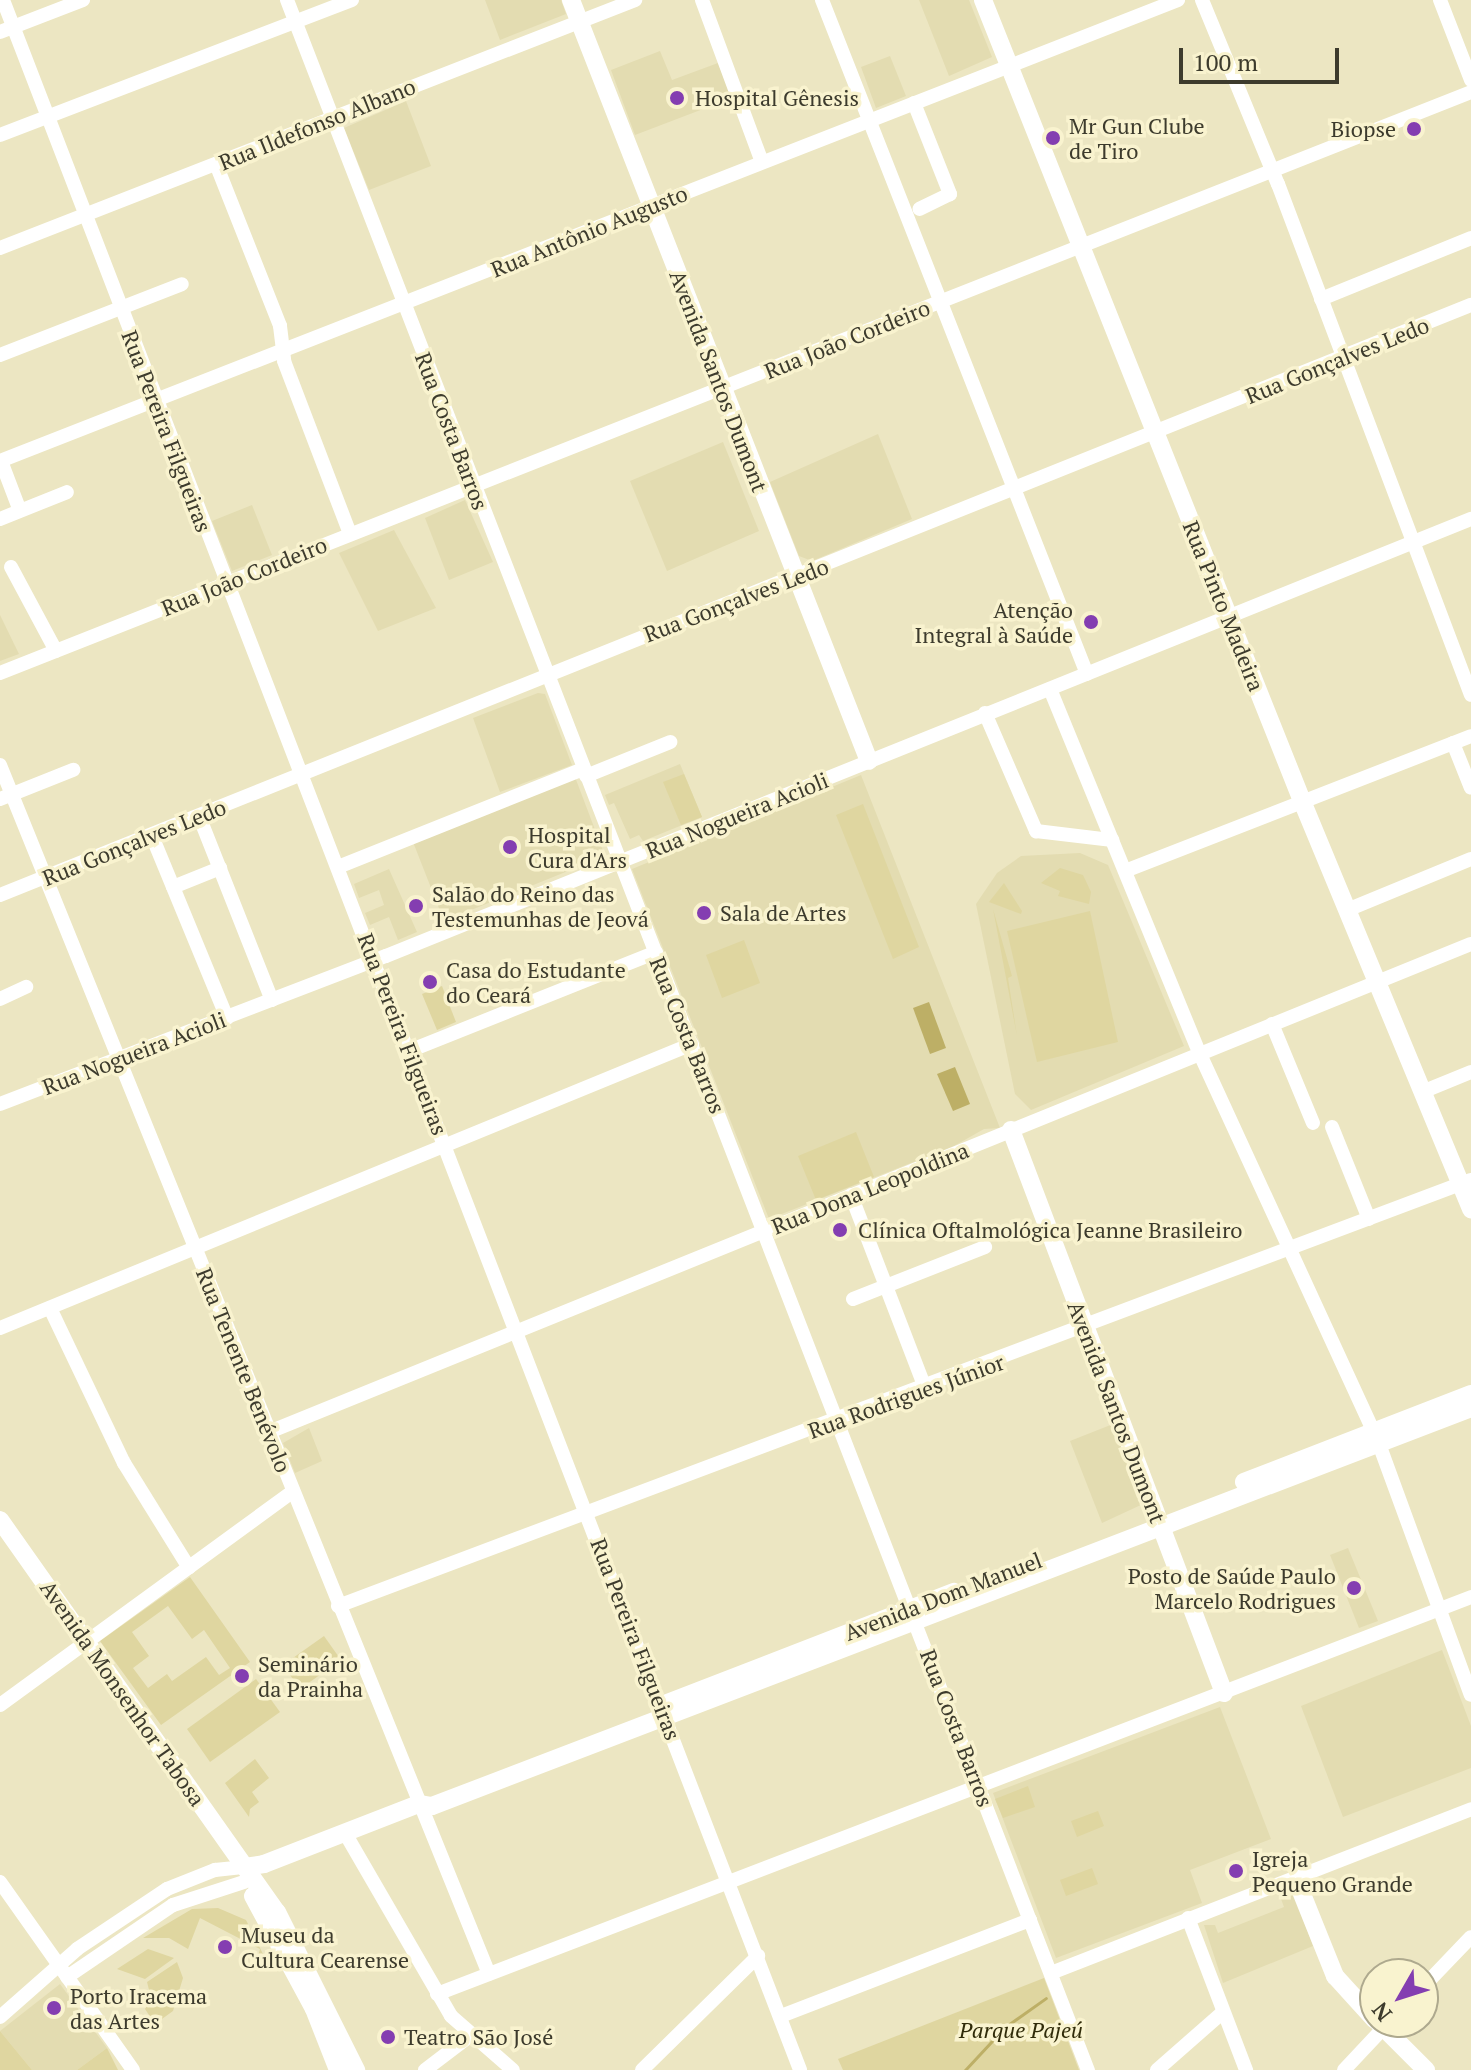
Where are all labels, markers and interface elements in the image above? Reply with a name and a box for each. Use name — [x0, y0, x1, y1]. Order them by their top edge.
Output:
scale bar — [1183, 32, 1343, 82]
text: 100 m — [1193, 46, 1258, 78]
street label: Rua Ildefonso Albano — [215, 72, 419, 176]
place label: Hospital Gênesis — [695, 85, 859, 111]
marker: Hospital Gênesis — [666, 87, 688, 109]
place label: Mr Gun Clube de Tiro — [1069, 112, 1205, 164]
place label: Biopse — [1331, 116, 1396, 142]
marker: Biopse — [1403, 118, 1425, 140]
marker: Mr Gun Clube de Tiro — [1044, 129, 1062, 147]
street label: Rua Antônio Augusto — [487, 179, 691, 283]
street label: Avenida Santos Dumont — [665, 266, 773, 496]
street label: Rua João Cordeiro — [760, 294, 934, 384]
street label: Rua Gonçalves Ledo — [1241, 311, 1433, 409]
street label: Rua Pereira Filgueiras — [116, 326, 218, 536]
street label: Rua Costa Barros — [410, 349, 494, 513]
street label: Rua Pinto Madeira — [1178, 517, 1270, 695]
street label: Rua João Cordeiro — [157, 531, 331, 621]
street label: Rua Gonçalves Ledo — [640, 553, 832, 647]
place label: Atenção Integral à Saúde — [915, 596, 1073, 648]
marker: Atenção Integral à Saúde — [1080, 611, 1102, 633]
street label: Rua Nogueira Acioli — [642, 766, 832, 864]
street label: Rua Gonçalves Ledo — [38, 793, 230, 891]
place label: Hospital Cura d'Ars — [528, 821, 627, 872]
marker: Hospital Cura d'Ars — [499, 836, 521, 858]
place label: Salão do Reino das Testemunhas de Jeová — [432, 880, 649, 932]
marker: Salão do Reino das Testemunhas de Jeová — [407, 897, 425, 915]
place label: Sala de Artes — [720, 900, 847, 926]
marker: Sala de Artes — [695, 904, 713, 922]
street label: Rua Pereira Filgueiras — [352, 929, 454, 1139]
street label: Rua Costa Barros — [645, 953, 731, 1117]
place label: Casa do Estudante do Ceará — [446, 956, 626, 1008]
marker: Casa do Estudante do Ceará — [421, 973, 439, 991]
street label: Rua Nogueira Acioli — [38, 1006, 230, 1100]
street label: Rua Dona Leopoldina — [768, 1136, 972, 1240]
place label: Clínica Oftalmológica Jeanne Brasileiro — [858, 1217, 1242, 1243]
marker: Clínica Oftalmológica Jeanne Brasileiro — [829, 1219, 851, 1241]
street label: Rua Tenente Benévolo — [191, 1264, 297, 1476]
street label: Avenida Santos Dumont — [1063, 1297, 1171, 1527]
street label: Rua Rodrigues Júnior — [804, 1348, 1008, 1444]
street label: Rua Pereira Filgueiras — [585, 1534, 687, 1744]
street label: Avenida Dom Manuel — [841, 1546, 1045, 1646]
place label: Posto de Saúde Paulo Marcelo Rodrigues — [1128, 1562, 1336, 1614]
street label: Avenida Monsenhor Tabosa — [35, 1575, 211, 1811]
marker: Posto de Saúde Paulo Marcelo Rodrigues — [1343, 1577, 1365, 1599]
street label: Rua Costa Barros — [915, 1646, 999, 1810]
place label: Seminário da Prainha — [258, 1650, 363, 1702]
marker: Seminário da Prainha — [233, 1667, 251, 1685]
place label: Igreja Pequeno Grande — [1252, 1845, 1413, 1896]
marker: Igreja Pequeno Grande — [1227, 1862, 1245, 1880]
place label: Museu da Cultura Cearense — [241, 1921, 409, 1972]
marker: Museu da Cultura Cearense — [216, 1938, 234, 1956]
north arrow — [1359, 1958, 1439, 2038]
place label: Porto Iracema das Artes — [70, 1982, 207, 2034]
text: N — [1365, 1997, 1398, 2028]
marker: Porto Iracema das Artes — [45, 1999, 63, 2017]
park label: Parque Pajeú — [959, 2017, 1083, 2043]
place label: Teatro São José — [404, 2024, 553, 2050]
marker: Teatro São José — [379, 2028, 397, 2046]

